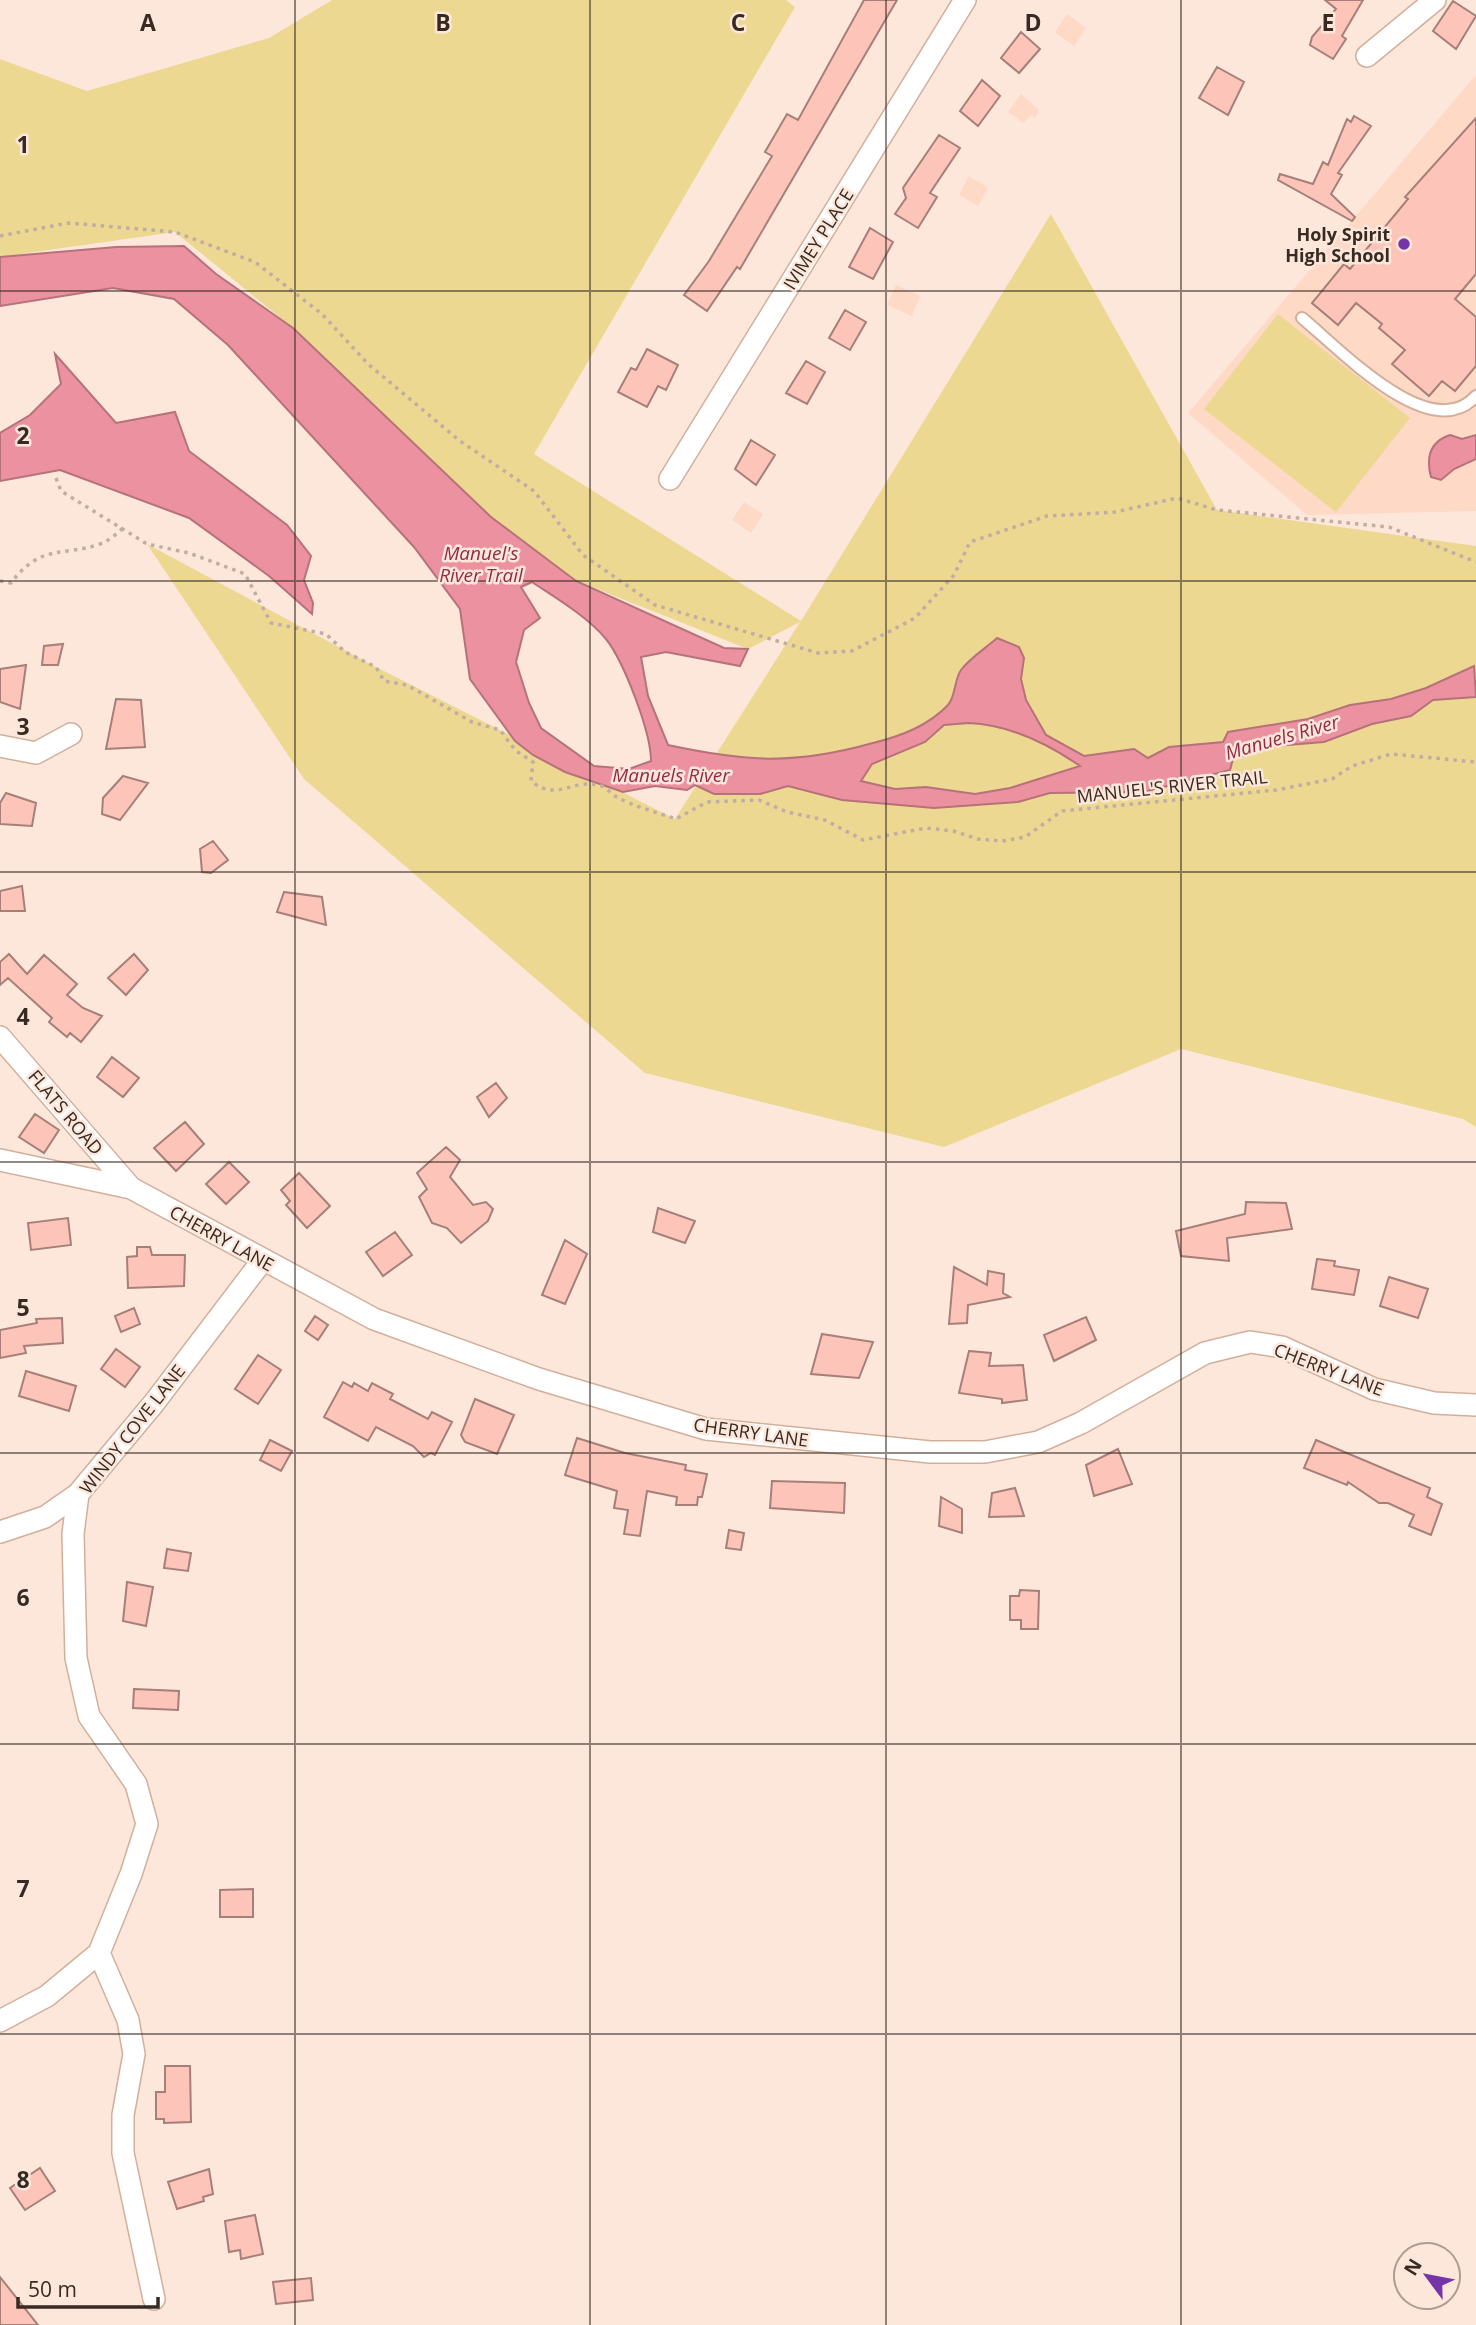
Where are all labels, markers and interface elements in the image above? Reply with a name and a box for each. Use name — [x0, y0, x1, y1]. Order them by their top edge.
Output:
text: A — [140, 6, 156, 38]
text: B — [435, 6, 451, 38]
text: C — [731, 6, 745, 38]
text: D — [1024, 6, 1042, 38]
text: E — [1322, 6, 1334, 38]
text: 1 — [16, 128, 30, 160]
street label: IVIMEY PLACE — [777, 184, 859, 294]
place label: Holy Spirit High School — [1285, 222, 1390, 267]
marker: Holy Spirit High School — [1396, 236, 1412, 252]
text: 2 — [16, 419, 30, 451]
water label: Manuel's River Trail — [439, 540, 524, 588]
water label: Manuels River — [1222, 708, 1343, 766]
text: 3 — [16, 710, 30, 742]
water label: Manuels River — [612, 762, 731, 788]
street label: MANUEL'S RIVER TRAIL — [1075, 764, 1269, 808]
text: 4 — [16, 1000, 30, 1032]
street label: FLATS ROAD — [23, 1064, 109, 1160]
street label: CHERRY LANE — [165, 1199, 279, 1277]
text: 5 — [16, 1291, 30, 1323]
street label: CHERRY LANE — [1271, 1337, 1387, 1401]
street label: WINDY COVE LANE — [74, 1359, 190, 1499]
street label: CHERRY LANE — [692, 1412, 810, 1452]
text: 6 — [16, 1581, 30, 1613]
text: 7 — [16, 1872, 30, 1904]
text: 8 — [16, 2163, 30, 2195]
north arrow — [1392, 2241, 1462, 2311]
text: N — [1397, 2254, 1428, 2280]
scale bar — [18, 2266, 158, 2310]
text: 50 m — [28, 2275, 77, 2303]

